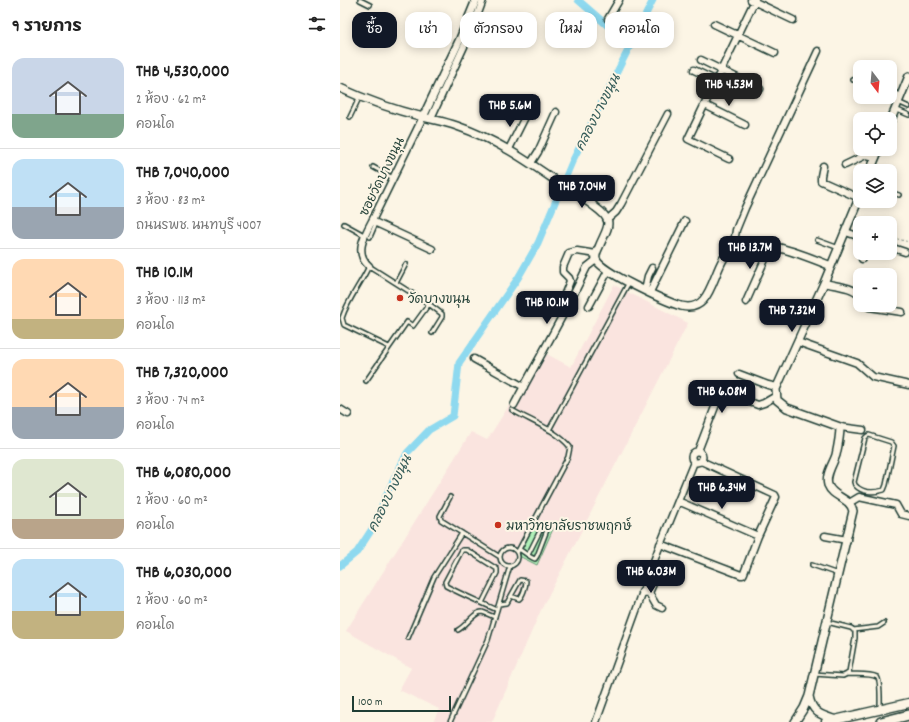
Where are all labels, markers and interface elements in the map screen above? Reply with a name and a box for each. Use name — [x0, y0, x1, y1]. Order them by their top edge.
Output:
chip: ซื้อ — [352, 12, 397, 48]
chip: เช่า — [405, 12, 452, 48]
chip: ตัวกรอง — [460, 12, 537, 48]
chip: ใหม่ — [545, 12, 597, 48]
chip: คอนโด — [605, 12, 674, 48]
icon: filters — [306, 13, 328, 35]
text: 9 รายการ — [12, 16, 82, 40]
north arrow — [853, 60, 897, 104]
map controls — [853, 60, 897, 312]
text: THB 4,530,000 — [136, 61, 229, 85]
water label: คลองบางขนุน — [571, 71, 627, 155]
pin: THB 4.53M — [683, 73, 775, 107]
icon: home — [44, 74, 92, 122]
text: THB 4.53M — [705, 76, 753, 95]
text: 2 ห้อง · 62 m² — [136, 91, 206, 110]
pin: THB 5.6M — [469, 94, 551, 128]
text: THB 5.6M — [488, 97, 532, 116]
button: locate — [853, 112, 897, 156]
text: คอนโด — [136, 116, 174, 135]
street label: ซอยวัดบางขนุน — [356, 134, 411, 220]
text: THB 7,040,000 — [136, 162, 230, 186]
button: layers — [853, 164, 897, 208]
icon: home — [44, 175, 92, 223]
pin: THB 7.04M — [536, 175, 628, 209]
text: THB 7.04M — [558, 178, 606, 197]
text: 3 ห้อง · 83 m² — [136, 192, 205, 211]
button: + — [853, 216, 897, 260]
text: ถนนรพช. นนทบุรี 4007 — [136, 217, 261, 236]
pin: THB 13.7M — [704, 236, 796, 270]
text: THB 13.7M — [728, 239, 772, 258]
text: THB 10.1M — [136, 262, 193, 286]
button: − — [853, 268, 897, 312]
icon: home — [44, 275, 92, 323]
place label: วัดบางขนุน — [408, 291, 470, 310]
pin: THB 10.1M — [501, 291, 593, 325]
text: 3 ห้อง · 113 m² — [136, 292, 206, 311]
marker: วัดบางขนุน — [395, 293, 405, 303]
text: THB 10.1M — [525, 294, 569, 313]
pin: THB 7.32M — [746, 299, 838, 333]
text: THB 7.32M — [768, 302, 816, 321]
text: คอนโด — [136, 317, 174, 336]
text: THB 7,320,000 — [136, 362, 228, 386]
icon: home — [44, 375, 92, 423]
pin: THB 6.08M — [676, 380, 768, 414]
text: THB 6.08M — [697, 383, 747, 402]
text: 3 ห้อง · 74 m² — [136, 392, 205, 411]
text: คอนโด — [136, 417, 174, 436]
water label: คลองบางขนุน — [364, 452, 418, 536]
text: THB 6,080,000 — [136, 462, 231, 486]
icon: home — [44, 475, 92, 523]
pin: THB 6.34M — [676, 476, 768, 510]
text: THB 6.34M — [698, 479, 746, 498]
text: 2 ห้อง · 60 m² — [136, 492, 208, 511]
place label: มหาวิทยาลัยราชพฤกษ์ — [506, 516, 632, 537]
text: คอนโด — [136, 517, 174, 536]
marker: มหาวิทยาลัยราชพฤกษ์ — [493, 520, 503, 530]
pin: THB 6.03M — [605, 560, 697, 594]
text: THB 6,030,000 — [136, 562, 232, 586]
text: THB 6.03M — [626, 563, 676, 582]
icon: home — [44, 575, 92, 623]
text: 2 ห้อง · 60 m² — [136, 592, 208, 611]
text: คอนโด — [136, 617, 174, 636]
scale bar — [352, 694, 451, 713]
text: 100 m — [358, 695, 382, 711]

